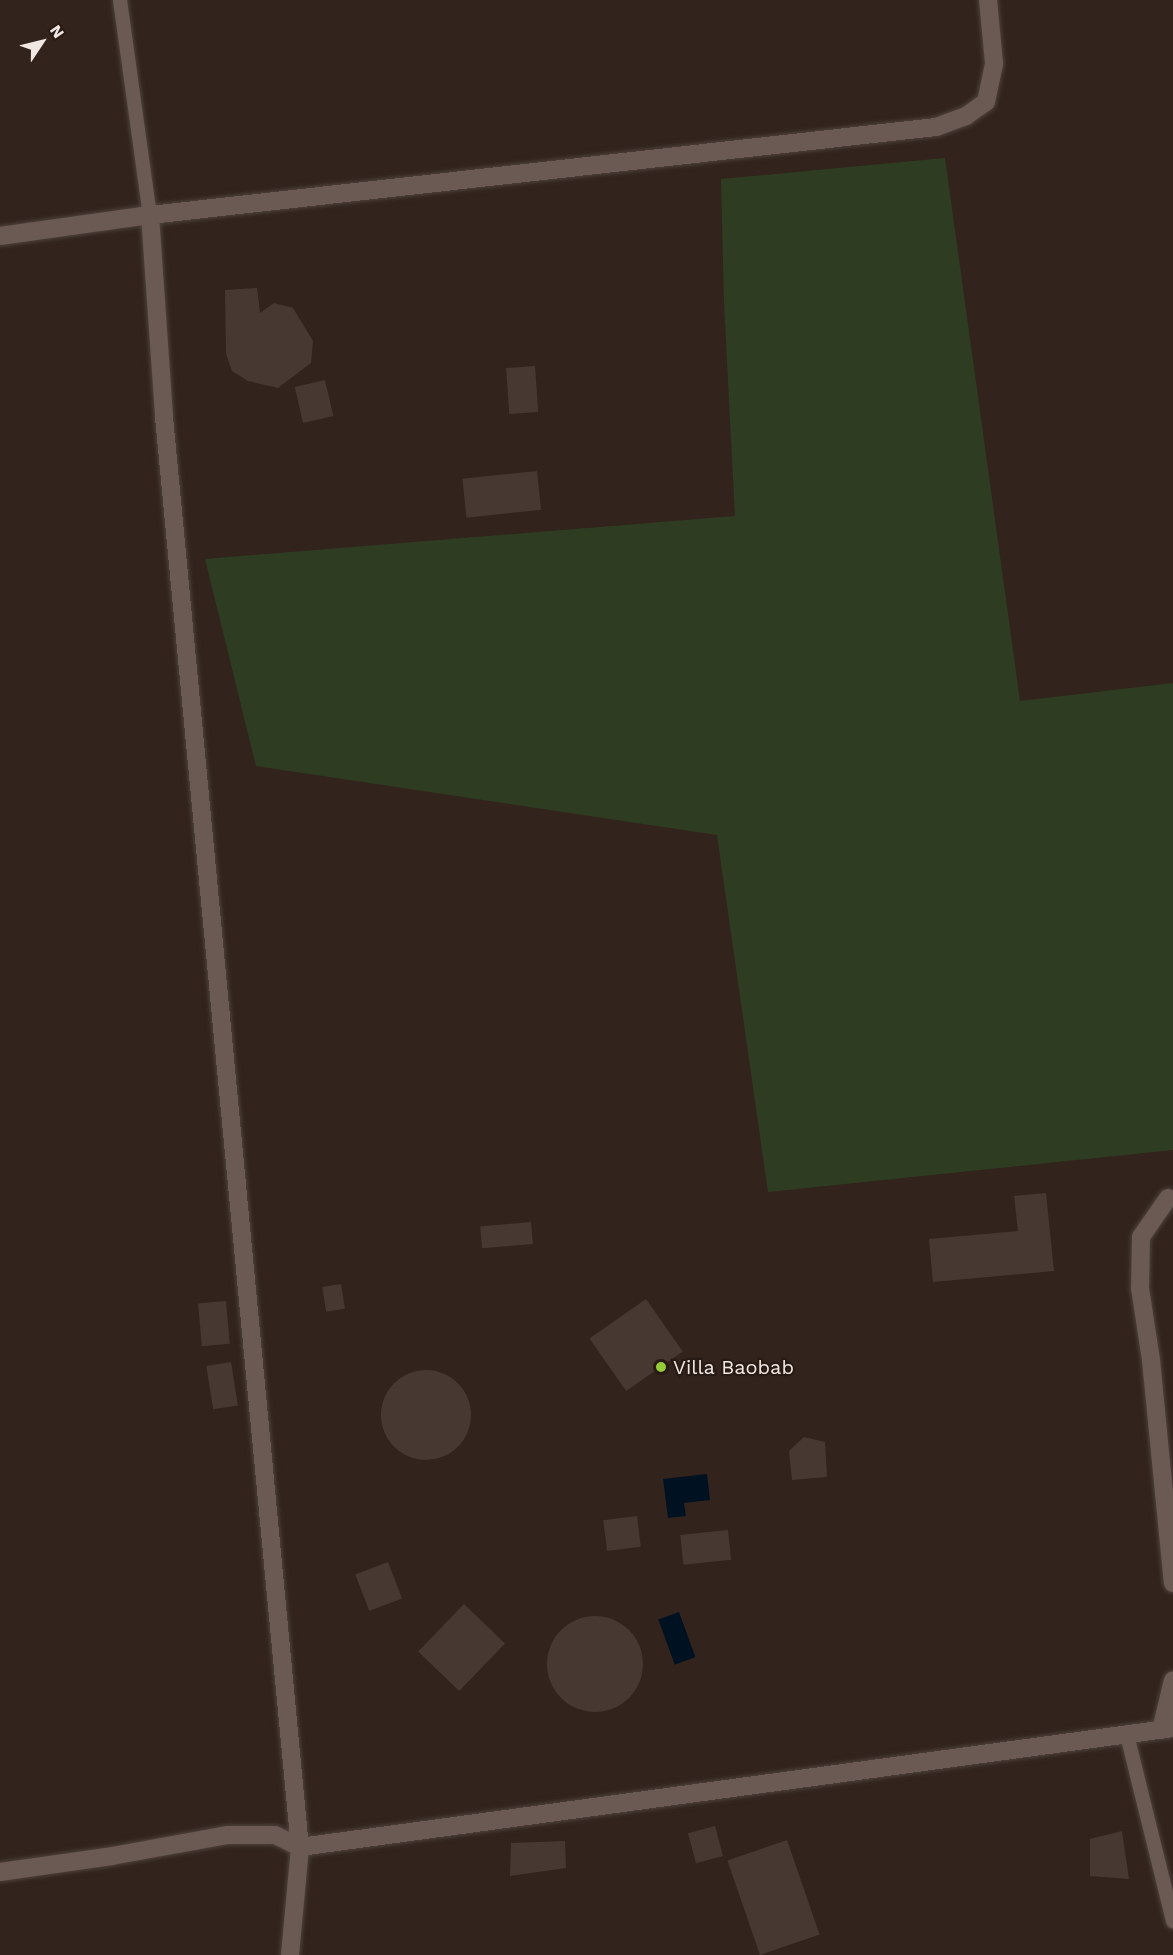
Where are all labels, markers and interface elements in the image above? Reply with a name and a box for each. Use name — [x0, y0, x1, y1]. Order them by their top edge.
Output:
north arrow — [12, 12, 72, 72]
text: N — [46, 21, 68, 42]
place label: Villa Baobab — [673, 1355, 794, 1379]
marker: Villa Baobab — [654, 1360, 668, 1374]

